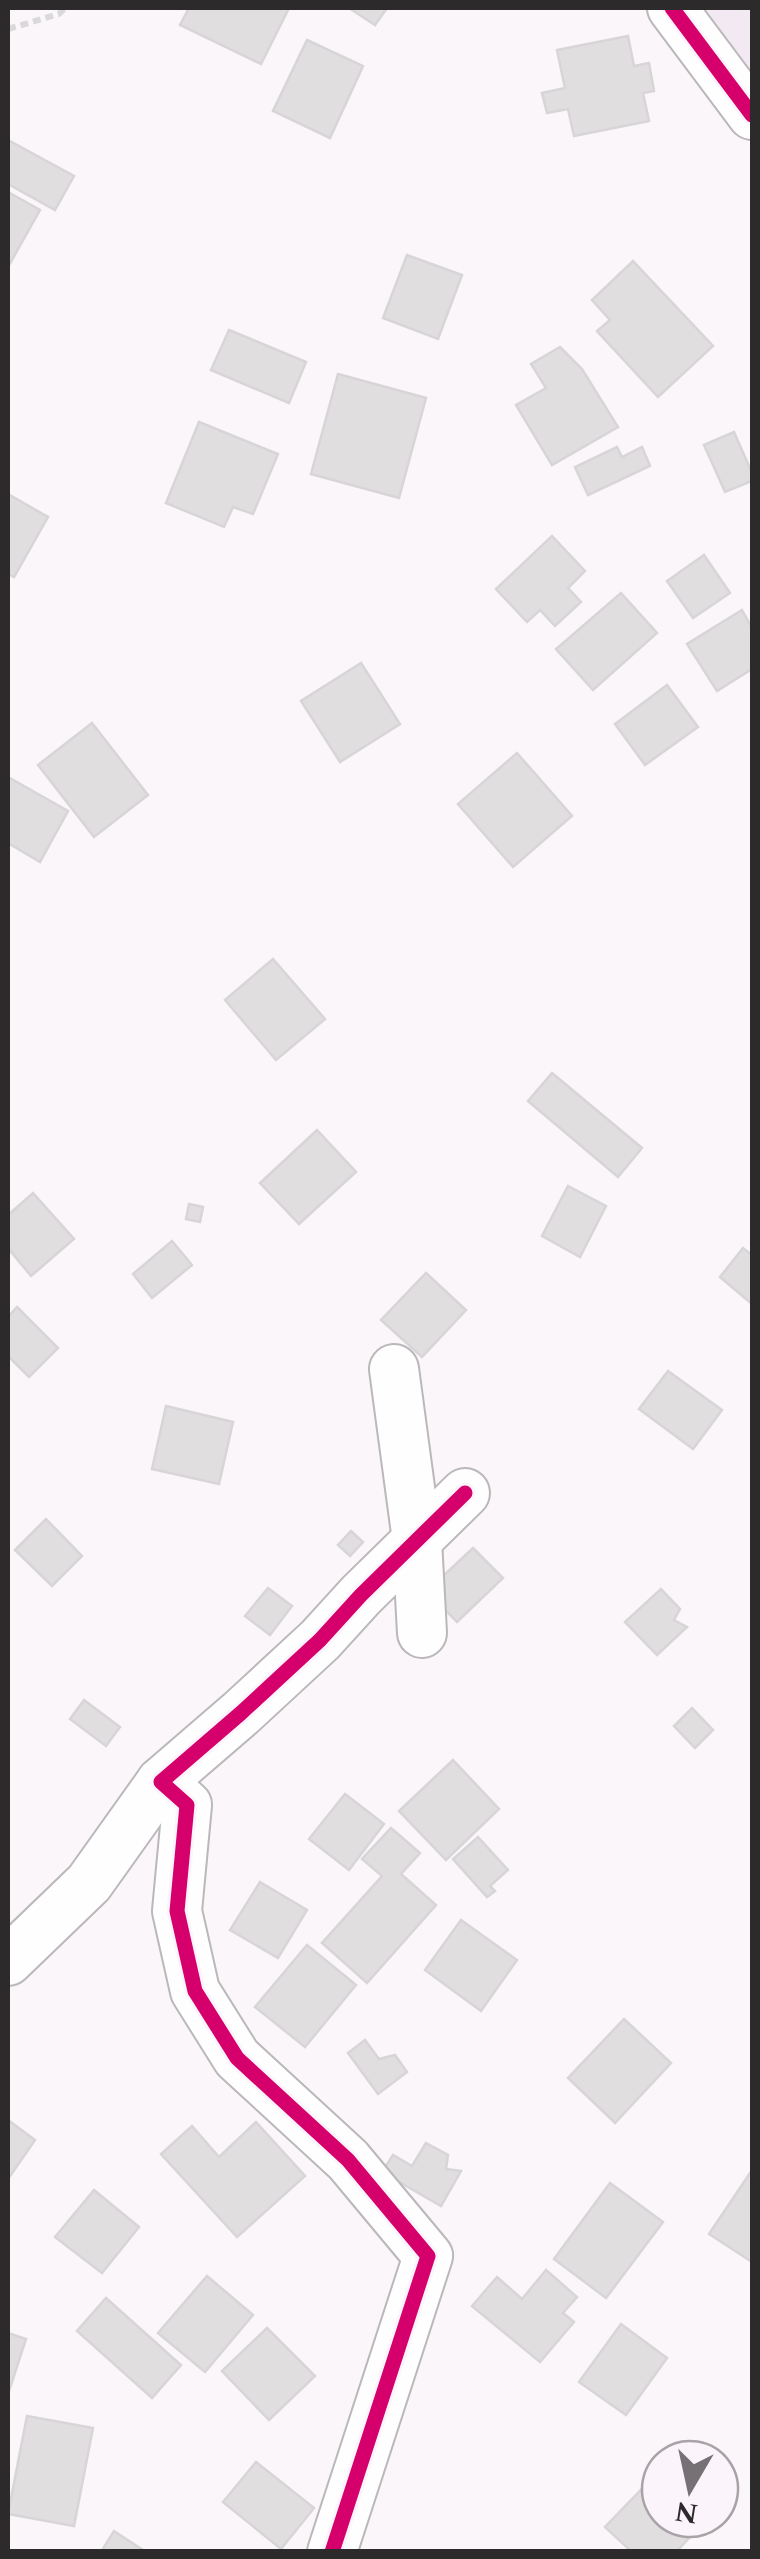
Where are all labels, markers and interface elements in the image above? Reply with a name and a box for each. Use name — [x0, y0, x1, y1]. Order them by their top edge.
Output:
north arrow — [640, 2439, 740, 2539]
text: N — [672, 2489, 701, 2535]

